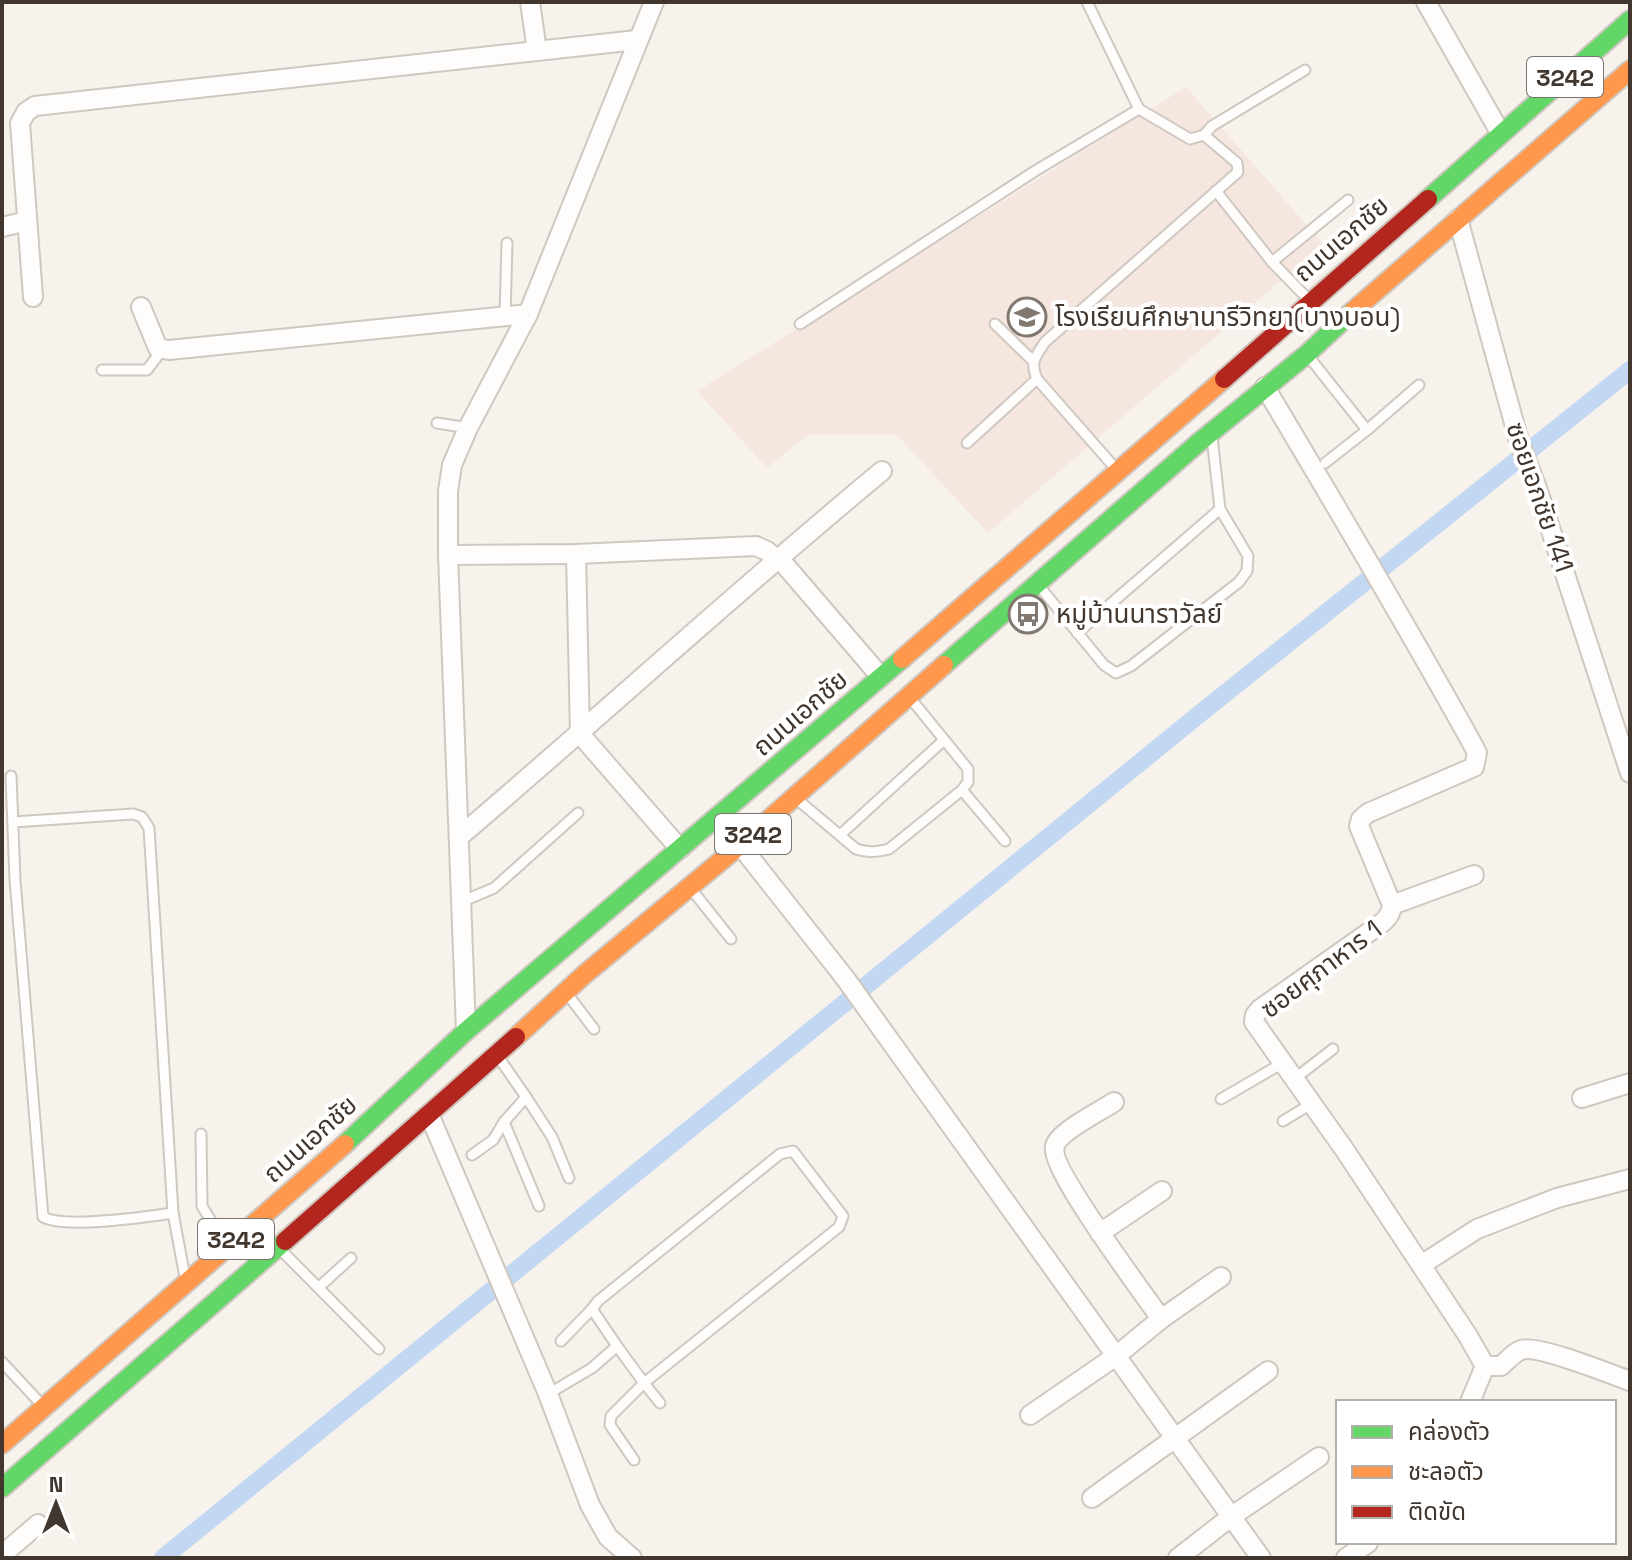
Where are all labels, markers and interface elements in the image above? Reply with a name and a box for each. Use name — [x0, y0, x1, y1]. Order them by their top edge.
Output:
road number: 3242 — [1527, 57, 1603, 97]
street label: ถนนเอกชัย — [1286, 188, 1396, 290]
school or university icon: โรงเรียนศึกษานารีวิทยา(บางบอน) — [1006, 296, 1048, 338]
place label: โรงเรียนศึกษานารีวิทยา(บางบอน) — [1055, 300, 1400, 334]
street label: ซอยเอกชัย 141 — [1498, 417, 1582, 577]
bus stop icon: หมู่บ้านนาราวัลย์ — [1007, 593, 1049, 635]
place label: หมู่บ้านนาราวัลย์ — [1056, 597, 1222, 631]
street label: ถนนเอกชัย — [745, 662, 855, 764]
road number: 3242 — [715, 814, 791, 854]
street label: ซอยศุภาหาร 1 — [1253, 912, 1389, 1026]
street label: ถนนเอกชัย — [256, 1088, 364, 1190]
road number: 3242 — [198, 1219, 274, 1259]
legend — [1336, 1400, 1616, 1544]
text: คล่องตัว — [1408, 1416, 1490, 1447]
text: ชะลอตัว — [1408, 1456, 1484, 1487]
north arrow — [16, 1464, 96, 1544]
text: N — [49, 1470, 63, 1498]
text: ติดขัด — [1408, 1496, 1466, 1527]

